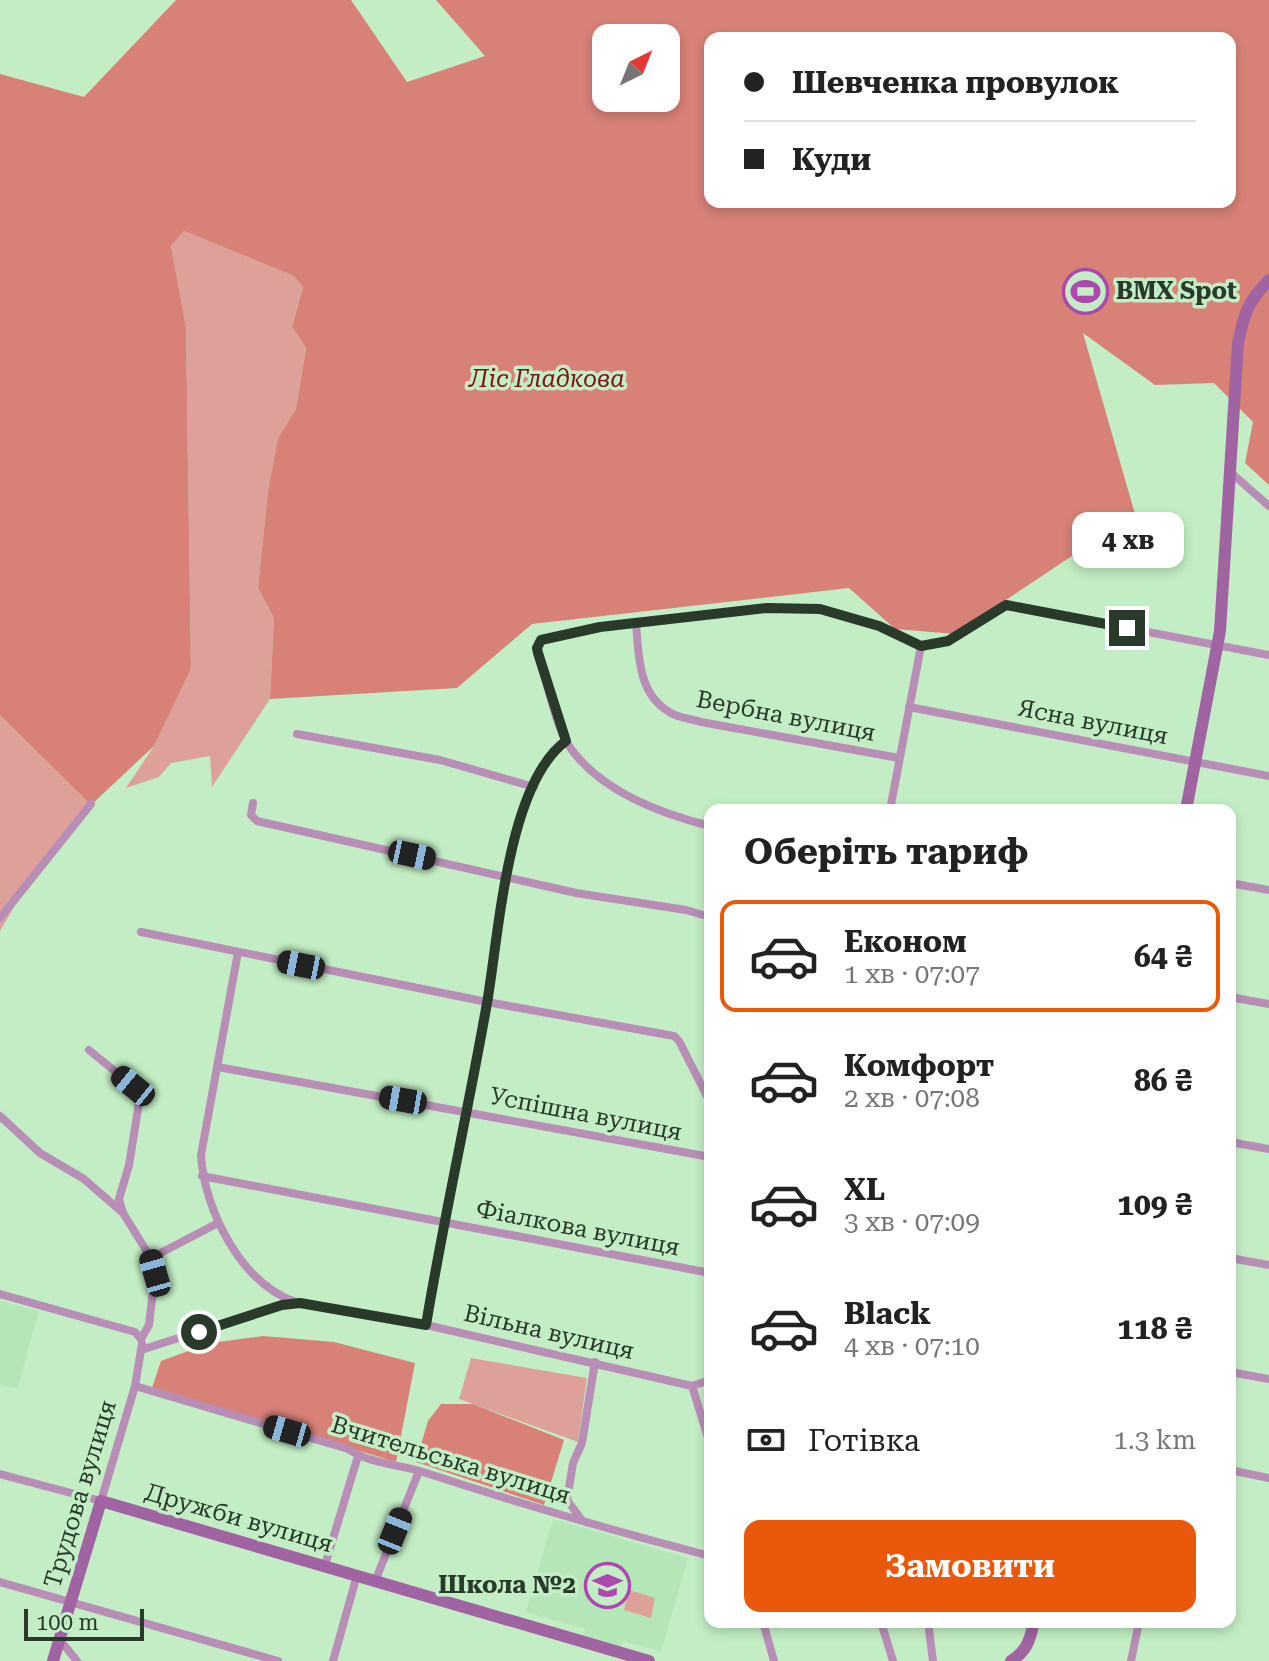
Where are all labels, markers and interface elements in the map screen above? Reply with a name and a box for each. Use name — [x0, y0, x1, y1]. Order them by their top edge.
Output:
north arrow — [592, 24, 680, 112]
map controls — [592, 24, 680, 112]
text: Шевченка провулок — [792, 65, 1119, 100]
text: Куди — [792, 142, 871, 177]
sports icon: BMX Spot — [1061, 267, 1109, 315]
place label: BMX Spot — [1116, 277, 1237, 305]
park label: Ліс Гладкова — [467, 365, 625, 393]
callout: 4 хв — [1071, 512, 1183, 568]
text: 4 хв — [1102, 525, 1154, 555]
route end — [1109, 610, 1145, 646]
street label: Вербна вулиця — [694, 685, 878, 747]
street label: Ясна вулиця — [1016, 694, 1170, 750]
text: Оберіть тариф — [744, 831, 1029, 873]
car — [386, 838, 438, 872]
icon: car — [748, 920, 820, 992]
text: Економ — [844, 924, 967, 959]
text: 64 ₴ — [1134, 939, 1192, 974]
car — [275, 949, 327, 981]
text: 1 хв · 07:07 — [844, 959, 980, 989]
icon: car — [748, 1044, 820, 1116]
text: Комфорт — [844, 1048, 994, 1083]
car — [107, 1062, 159, 1110]
text: 86 ₴ — [1134, 1063, 1192, 1098]
street label: Успішна вулиця — [488, 1082, 684, 1146]
text: 2 хв · 07:08 — [844, 1083, 980, 1113]
car — [377, 1084, 429, 1116]
icon: car — [748, 1168, 820, 1240]
text: XL — [844, 1172, 885, 1207]
text: 109 ₴ — [1117, 1187, 1192, 1222]
street label: Фіалкова вулиця — [474, 1195, 682, 1261]
text: 3 хв · 07:09 — [844, 1207, 980, 1237]
car — [137, 1247, 173, 1299]
icon: car — [748, 1292, 820, 1364]
text: Black — [844, 1296, 931, 1331]
street label: Вільна вулиця — [461, 1299, 637, 1365]
text: 118 ₴ — [1117, 1311, 1192, 1346]
route start — [181, 1314, 217, 1350]
text: 4 хв · 07:10 — [844, 1331, 980, 1361]
street label: Трудова вулиця — [38, 1397, 122, 1591]
street label: Вчительська вулиця — [328, 1410, 574, 1510]
car — [261, 1413, 313, 1449]
icon: cash — [744, 1418, 788, 1462]
text: Готівка — [808, 1423, 920, 1458]
text: 1.3 km — [1113, 1425, 1196, 1455]
street label: Дружби вулиця — [142, 1478, 336, 1558]
car — [375, 1504, 415, 1558]
button: Замовити — [744, 1520, 1196, 1612]
school or university icon: Школа №2 — [583, 1561, 631, 1609]
place label: Школа №2 — [438, 1571, 576, 1599]
scale bar — [24, 1605, 144, 1641]
text: 100 m — [36, 1610, 99, 1635]

